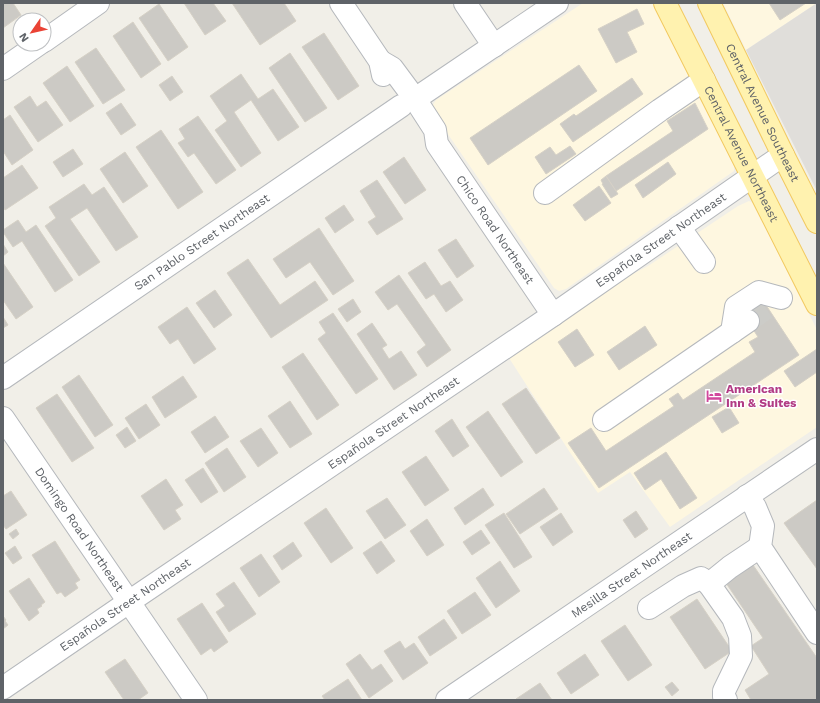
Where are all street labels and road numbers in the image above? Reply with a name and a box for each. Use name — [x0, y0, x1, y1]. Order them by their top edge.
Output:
street label: Central Avenue Southeast — [723, 41, 802, 184]
street label: Central Avenue Northeast — [701, 83, 781, 224]
street label: Chico Road Northeast — [453, 173, 537, 287]
street label: Española Street Northeast — [593, 190, 729, 290]
street label: San Pablo Street Northeast — [132, 191, 272, 293]
street label: Española Street Northeast — [325, 374, 462, 472]
street label: Domingo Road Northeast — [32, 465, 127, 594]
street label: Mesilla Street Northeast — [568, 529, 695, 621]
street label: Española Street Northeast — [57, 555, 193, 654]

